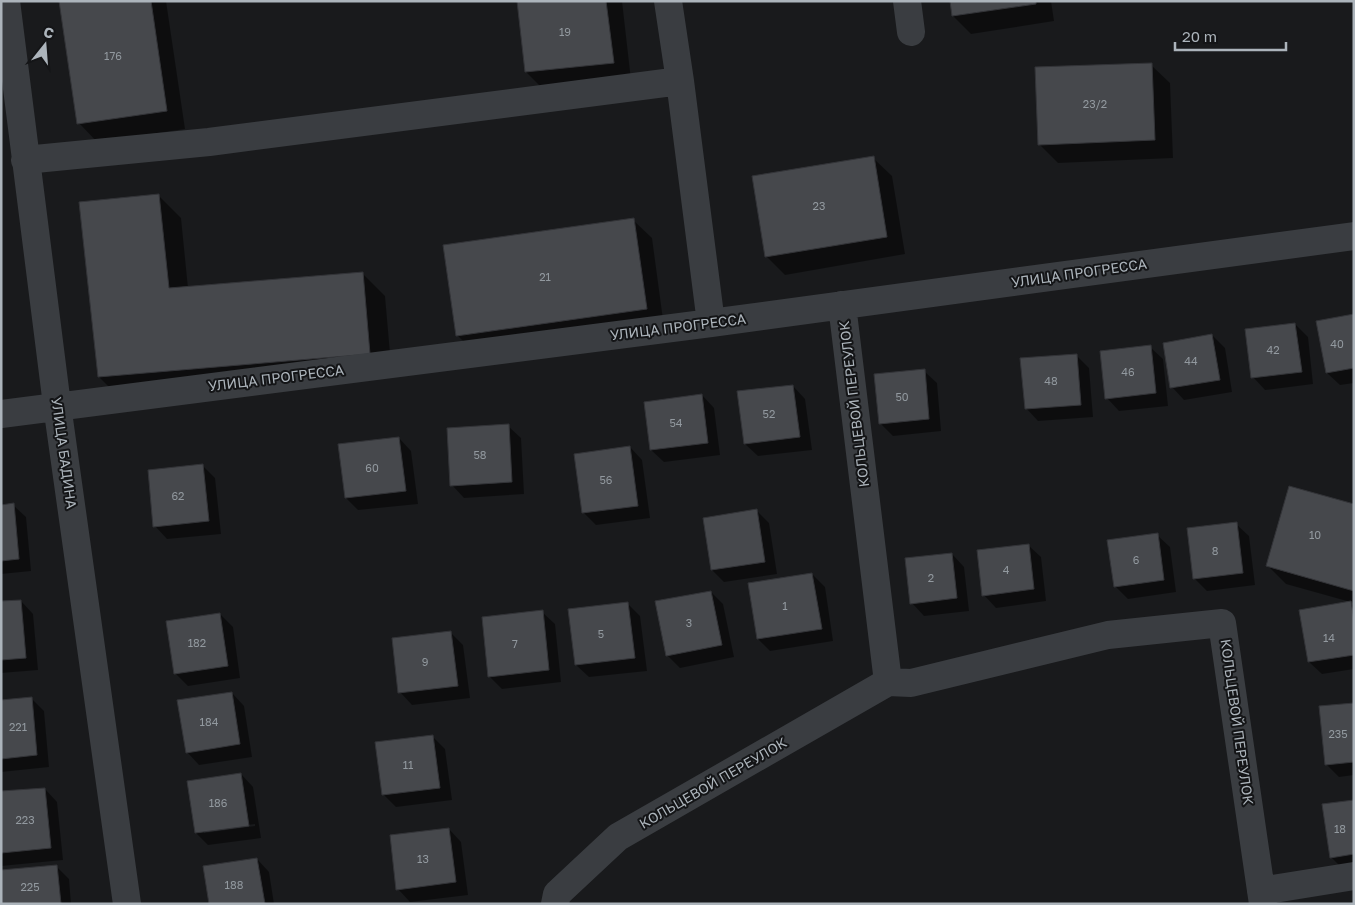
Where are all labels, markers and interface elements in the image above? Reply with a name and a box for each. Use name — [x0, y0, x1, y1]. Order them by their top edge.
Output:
north arrow — [20, 20, 70, 70]
scale bar — [1175, 20, 1286, 52]
text: С — [42, 23, 56, 42]
house number: 19 — [559, 25, 571, 38]
text: 20 m — [1182, 27, 1217, 45]
house number: 176 — [104, 49, 122, 62]
house number: 23/2 — [1083, 97, 1107, 110]
house number: 23 — [813, 199, 825, 212]
street label: УЛИЦА ПРОГРЕССА — [1010, 254, 1148, 290]
house number: 21 — [539, 270, 551, 283]
street label: УЛИЦА ПРОГРЕССА — [609, 310, 748, 343]
street label: КОЛЬЦЕВОЙ ПЕРЕУЛОК — [835, 320, 872, 488]
house number: 40 — [1330, 337, 1344, 350]
house number: 42 — [1266, 343, 1280, 356]
house number: 44 — [1184, 354, 1198, 367]
street label: УЛИЦА ПРОГРЕССА — [207, 361, 346, 394]
house number: 46 — [1121, 365, 1135, 378]
house number: 48 — [1044, 374, 1058, 387]
house number: 50 — [895, 390, 909, 403]
street label: УЛИЦА БАДИНА — [48, 396, 81, 511]
house number: 52 — [763, 407, 775, 420]
house number: 54 — [669, 416, 683, 429]
house number: 58 — [473, 448, 487, 461]
house number: 60 — [365, 461, 379, 474]
house number: 56 — [599, 473, 613, 486]
house number: 62 — [171, 489, 185, 502]
house number: 10 — [1309, 528, 1321, 541]
house number: 8 — [1212, 544, 1219, 557]
house number: 6 — [1133, 553, 1140, 566]
house number: 4 — [1003, 563, 1010, 576]
house number: 2 — [928, 571, 934, 584]
house number: 1 — [782, 599, 788, 612]
house number: 3 — [686, 616, 692, 629]
house number: 5 — [598, 627, 604, 640]
house number: 14 — [1323, 631, 1335, 644]
house number: 182 — [188, 636, 206, 649]
house number: 7 — [512, 637, 518, 650]
street label: КОЛЬЦЕВОЙ ПЕРЕУЛОК — [1217, 638, 1258, 806]
house number: 9 — [422, 655, 428, 668]
house number: 184 — [200, 715, 219, 728]
house number: 221 — [9, 720, 27, 733]
house number: 235 — [1328, 727, 1348, 740]
street label: КОЛЬЦЕВОЙ ПЕРЕУЛОК — [636, 733, 790, 832]
house number: 11 — [403, 758, 413, 771]
house number: 186 — [209, 796, 228, 809]
house number: 223 — [15, 813, 35, 826]
house number: 18 — [1334, 822, 1346, 835]
house number: 13 — [417, 852, 429, 865]
house number: 188 — [225, 878, 244, 891]
house number: 225 — [20, 880, 40, 893]

